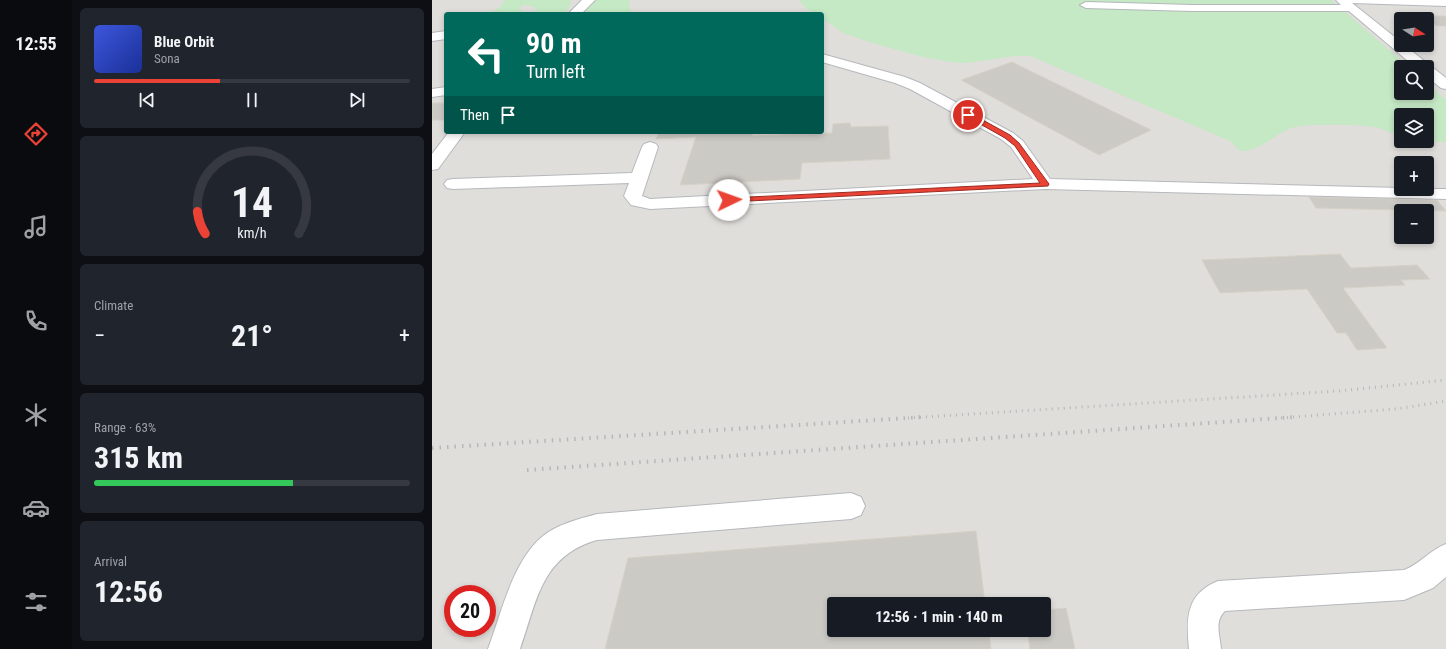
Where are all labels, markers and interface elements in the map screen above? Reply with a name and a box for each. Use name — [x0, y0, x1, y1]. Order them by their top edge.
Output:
north arrow — [1394, 12, 1434, 52]
map controls — [1394, 12, 1434, 244]
text: 90 m — [526, 27, 582, 60]
icon: left — [460, 28, 512, 80]
text: 12:55 — [15, 33, 57, 54]
text: Blue Orbit — [154, 33, 214, 51]
text: Sona — [154, 51, 180, 66]
button: search — [1394, 60, 1434, 100]
text: Turn left — [526, 61, 585, 82]
icon: previous — [136, 89, 158, 111]
icon: pause — [241, 89, 263, 111]
icon: next — [346, 89, 368, 111]
pin — [951, 98, 985, 132]
icon: arrive — [497, 104, 519, 126]
icon: arrive — [957, 104, 979, 126]
text: Then — [460, 106, 489, 124]
button: layers — [1394, 108, 1434, 148]
icon: directions — [22, 120, 50, 148]
button: + — [1394, 156, 1434, 196]
text: 14 — [231, 178, 273, 227]
position arrow — [708, 179, 750, 221]
button: − — [1394, 204, 1434, 244]
icon: music — [22, 213, 50, 241]
text: km/h — [237, 225, 267, 241]
text: Climate — [94, 298, 133, 313]
icon: phone — [22, 307, 50, 335]
text: 21° — [231, 318, 273, 353]
text: − — [94, 323, 105, 348]
text: + — [399, 323, 410, 348]
icon: climate — [22, 401, 50, 429]
text: Range · 63% — [94, 420, 156, 435]
text: 315 km — [94, 440, 183, 475]
icon: car — [22, 494, 50, 522]
text: Arrival — [94, 554, 127, 569]
text: 12:56 — [94, 574, 163, 609]
speed limit sign: 20 — [444, 585, 496, 637]
icon: filters — [22, 588, 50, 616]
text: 12:56 · 1 min · 140 m — [875, 608, 1003, 626]

